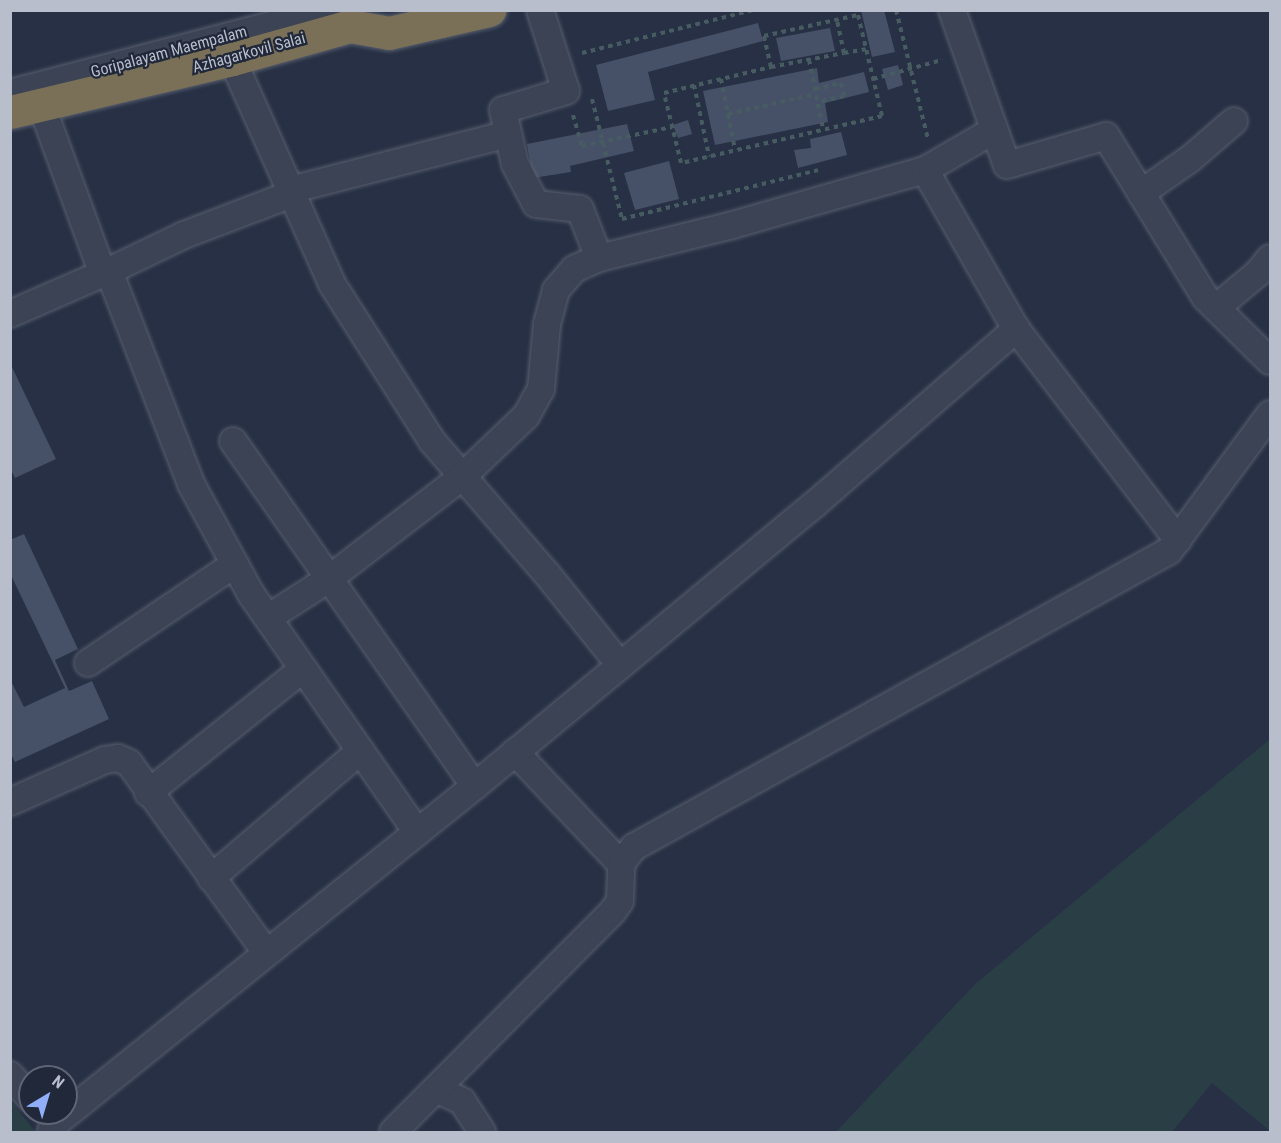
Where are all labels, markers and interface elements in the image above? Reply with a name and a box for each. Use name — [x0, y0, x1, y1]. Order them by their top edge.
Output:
street label: Goripalayam Maempalam — [89, 22, 249, 82]
street label: Azhagarkovil Salai — [190, 29, 308, 77]
north arrow — [18, 1065, 78, 1125]
text: N — [48, 1071, 68, 1092]

